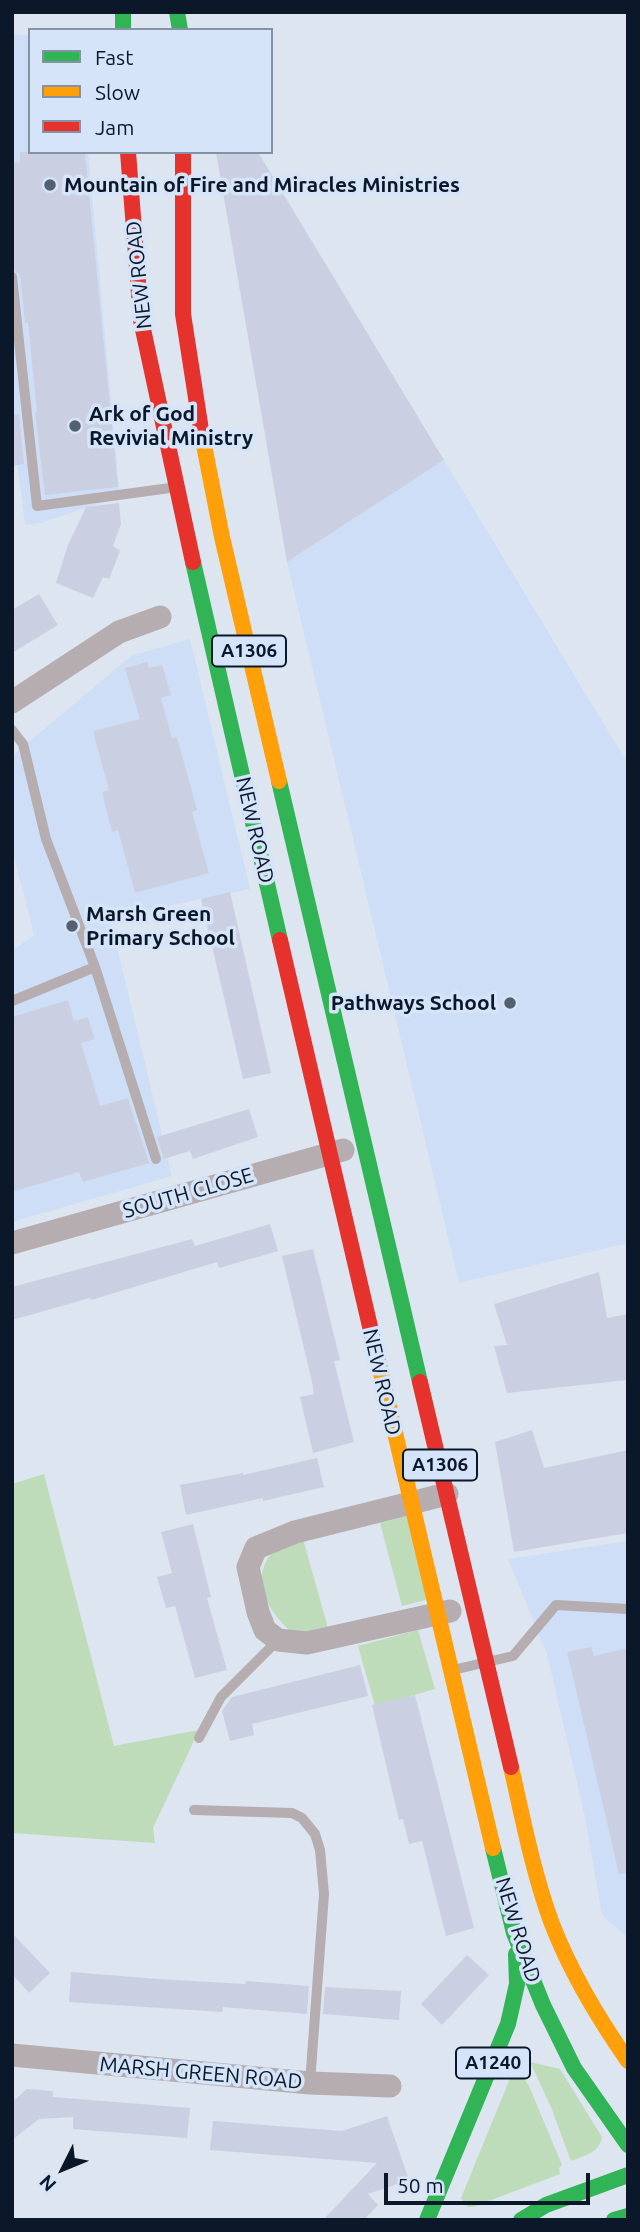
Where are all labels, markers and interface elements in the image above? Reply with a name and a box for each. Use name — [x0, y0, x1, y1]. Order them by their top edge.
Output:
legend — [28, 28, 273, 154]
text: Fast — [95, 45, 133, 69]
text: Slow — [95, 80, 140, 104]
text: Jam — [95, 115, 134, 139]
place label: Mountain of Fire and Miracles Ministries — [64, 172, 460, 198]
marker: Mountain of Fire and Miracles Ministries — [42, 177, 58, 193]
street label: NEW ROAD — [121, 220, 157, 330]
place label: Ark of God Revivial Ministry — [89, 401, 253, 451]
marker: Ark of God Revivial Ministry — [67, 418, 83, 434]
road number: A1306 — [212, 636, 286, 666]
street label: NEW ROAD — [231, 774, 279, 886]
place label: Marsh Green Primary School — [86, 901, 235, 951]
marker: Marsh Green Primary School — [64, 918, 80, 934]
place label: Pathways School — [331, 990, 496, 1016]
marker: Pathways School — [502, 995, 518, 1011]
street label: SOUTH CLOSE — [120, 1162, 256, 1224]
street label: NEW ROAD — [358, 1326, 406, 1438]
road number: A1306 — [403, 1450, 477, 1480]
street label: NEW ROAD — [490, 1874, 546, 1986]
road number: A1240 — [456, 2048, 530, 2078]
street label: MARSH GREEN ROAD — [99, 2052, 303, 2094]
north arrow — [28, 2134, 98, 2204]
scale bar — [388, 2158, 594, 2202]
text: N — [35, 2171, 61, 2196]
text: 50 m — [397, 2173, 444, 2197]

